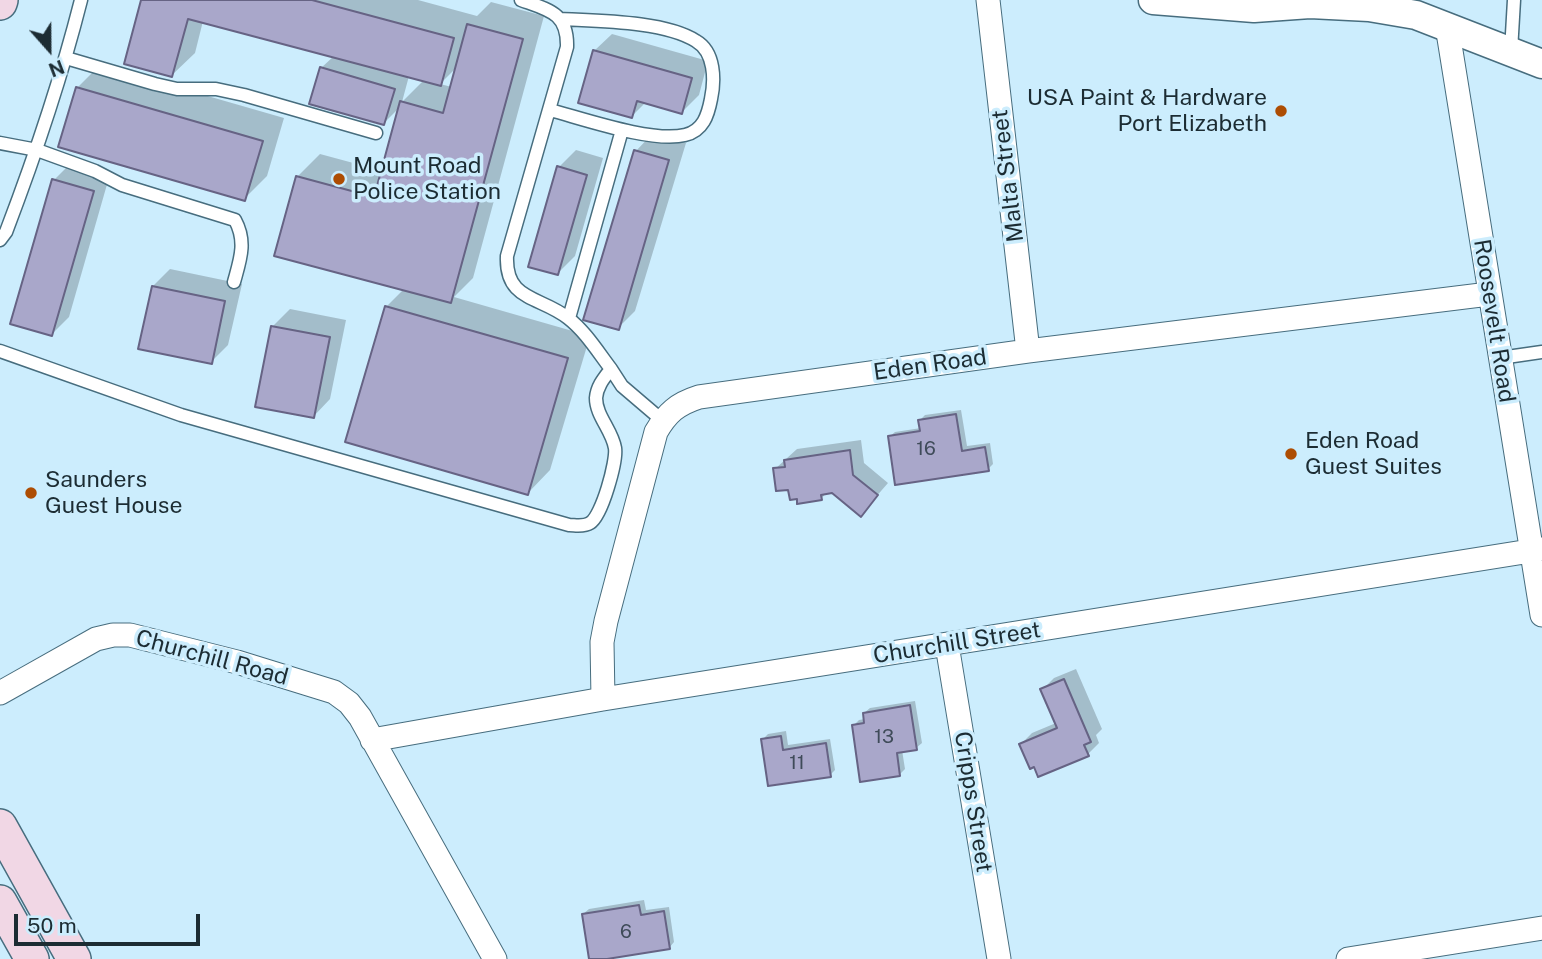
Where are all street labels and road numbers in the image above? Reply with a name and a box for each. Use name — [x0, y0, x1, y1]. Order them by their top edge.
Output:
street label: Malta Street — [986, 108, 1030, 244]
street label: Roosevelt Road — [1467, 237, 1521, 405]
street label: Eden Road — [872, 343, 988, 387]
street label: Churchill Street — [871, 616, 1043, 670]
street label: Churchill Road — [133, 624, 291, 692]
street label: Cripps Street — [948, 730, 998, 874]

